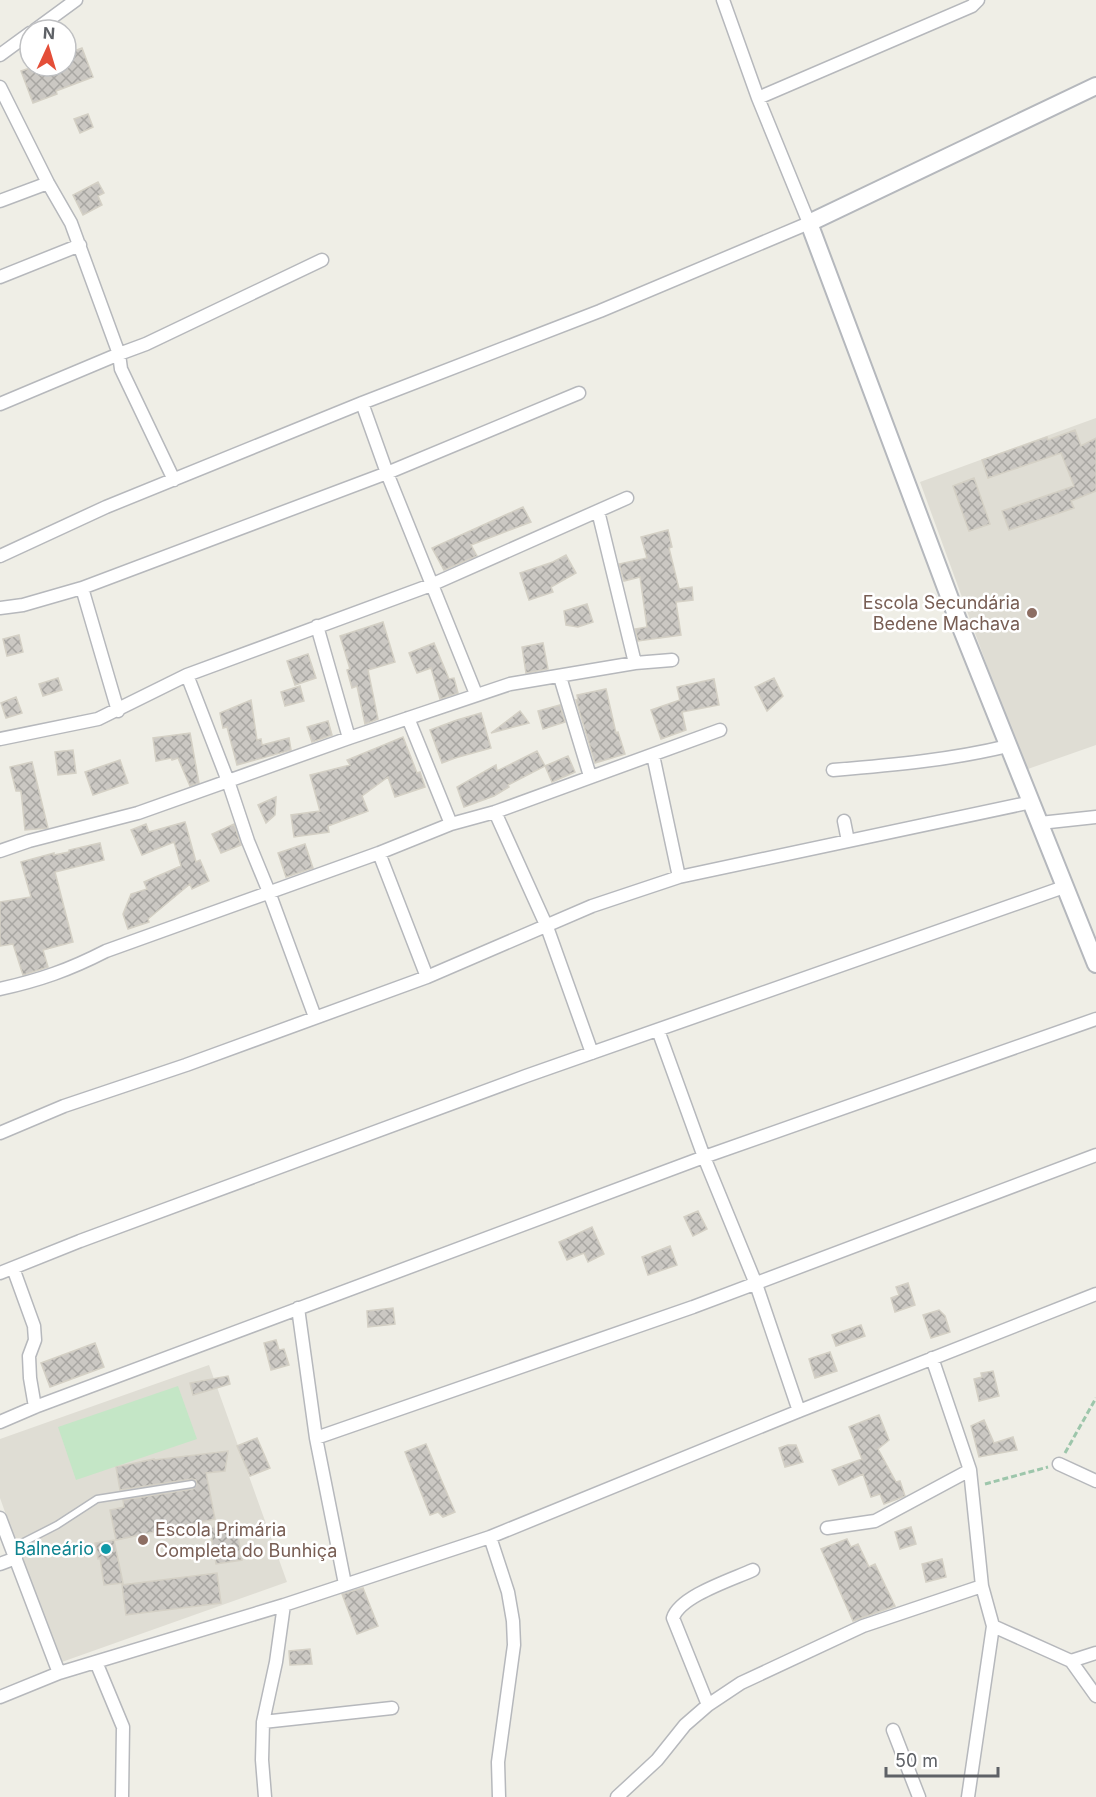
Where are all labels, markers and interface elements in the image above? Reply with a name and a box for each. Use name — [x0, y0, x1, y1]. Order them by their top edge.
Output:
north arrow — [18, 18, 78, 78]
text: N — [42, 23, 56, 43]
place label: Escola Secundária Bedene Machava — [863, 592, 1020, 634]
marker: Escola Secundária Bedene Machava — [1025, 606, 1039, 620]
place label: Escola Primária Completa do Bunhiça — [155, 1519, 337, 1561]
marker: Escola Primária Completa do Bunhiça — [136, 1533, 150, 1547]
place label: Balneário — [14, 1538, 94, 1559]
marker: Balneário — [99, 1542, 113, 1556]
scale bar — [886, 1740, 998, 1778]
text: 50 m — [895, 1750, 938, 1771]

